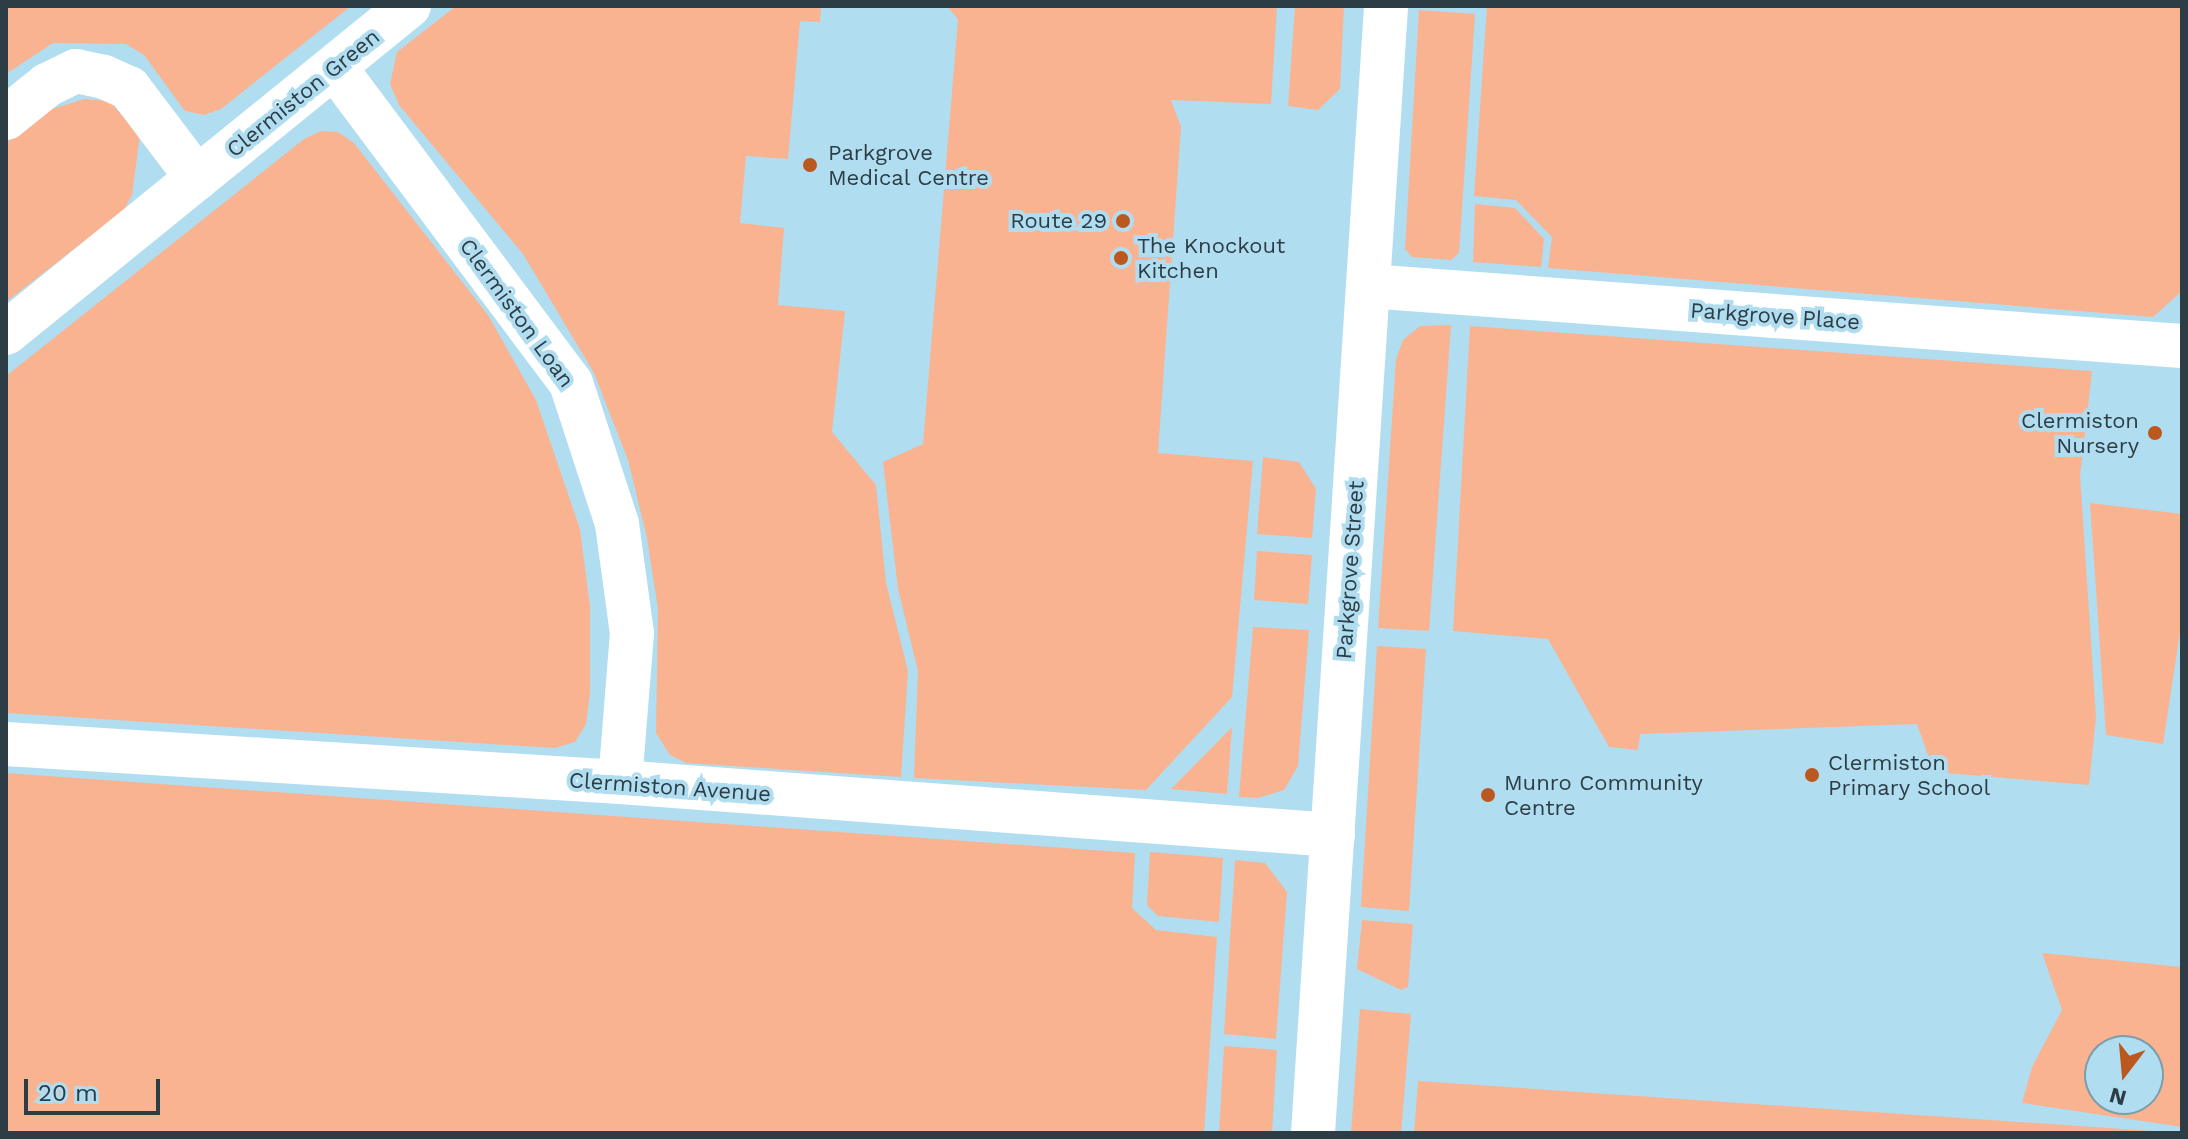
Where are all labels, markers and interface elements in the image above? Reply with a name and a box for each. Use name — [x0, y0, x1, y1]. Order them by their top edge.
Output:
street label: Clermiston Green — [221, 23, 385, 163]
place label: Parkgrove Medical Centre — [828, 139, 990, 190]
marker: Parkgrove Medical Centre — [799, 154, 821, 176]
place label: Route 29 — [1010, 208, 1107, 234]
marker: Route 29 — [1114, 212, 1132, 230]
place label: The Knockout Kitchen — [1137, 232, 1285, 284]
street label: Clermiston Loan — [454, 233, 580, 393]
marker: The Knockout Kitchen — [1112, 249, 1130, 267]
street label: Parkgrove Place — [1689, 297, 1861, 335]
place label: Clermiston Nursery — [2021, 407, 2139, 458]
marker: Clermiston Nursery — [2146, 424, 2164, 442]
street label: Parkgrove Street — [1331, 480, 1369, 660]
place label: Clermiston Primary School — [1828, 749, 1991, 800]
marker: Clermiston Primary School — [1803, 766, 1821, 784]
street label: Clermiston Avenue — [568, 767, 772, 807]
place label: Munro Community Centre — [1504, 769, 1703, 820]
marker: Munro Community Centre — [1479, 786, 1497, 804]
north arrow — [2084, 1035, 2164, 1115]
scale bar — [28, 1063, 164, 1113]
text: 20 m — [38, 1079, 98, 1107]
text: N — [2107, 1082, 2129, 1111]

